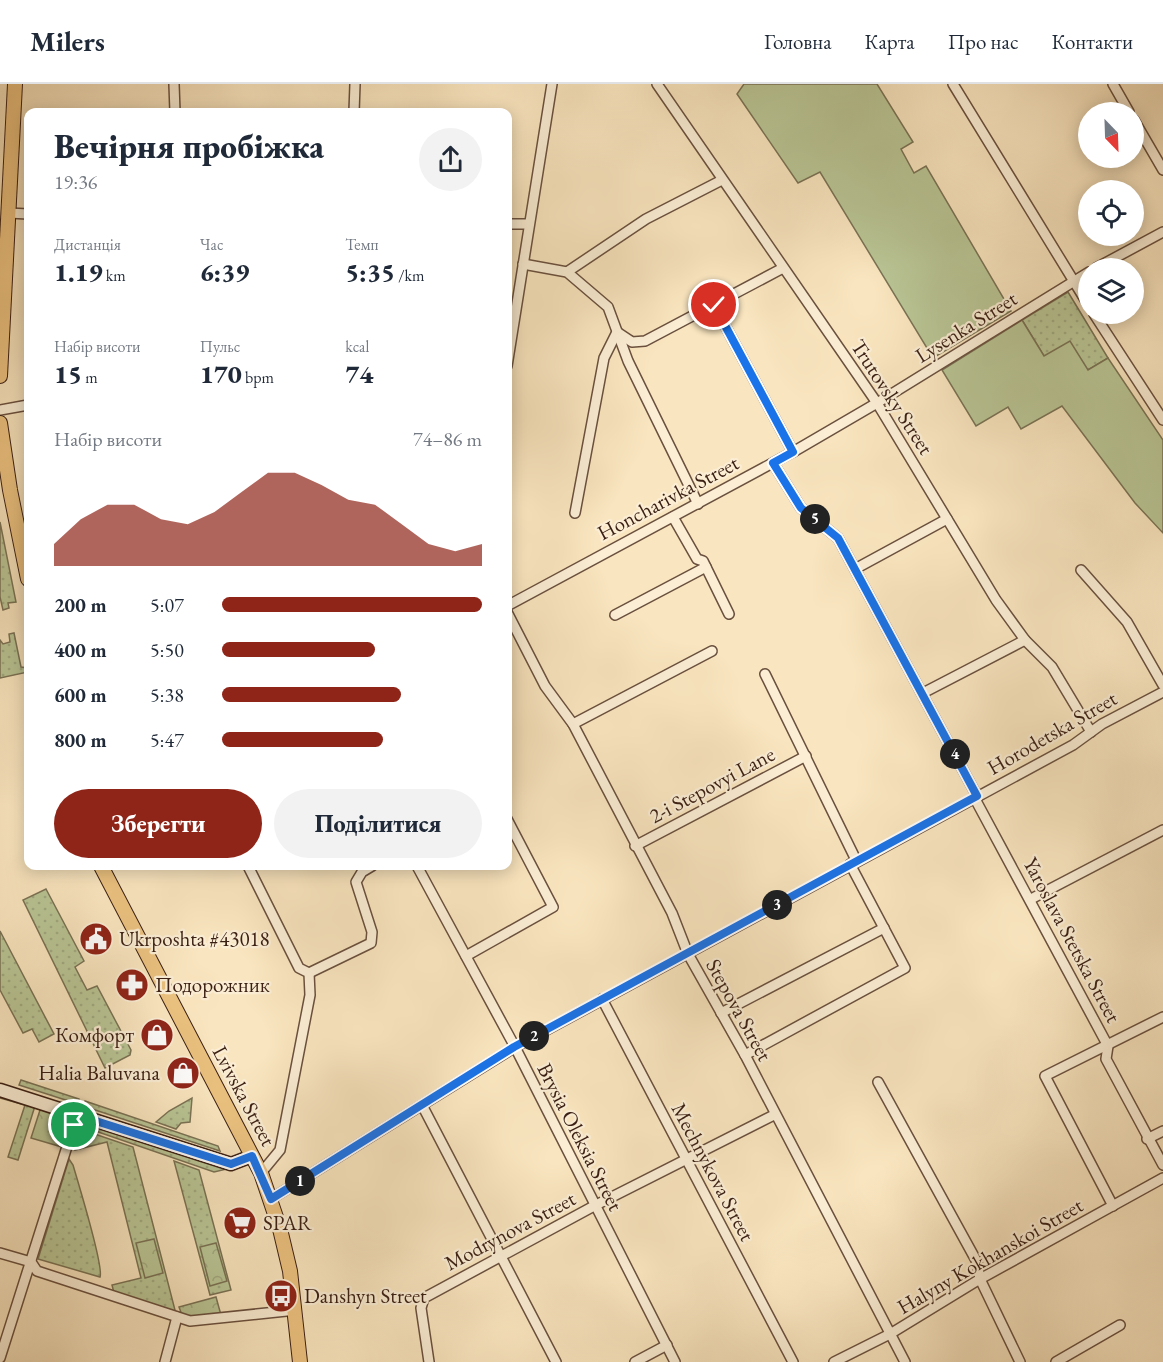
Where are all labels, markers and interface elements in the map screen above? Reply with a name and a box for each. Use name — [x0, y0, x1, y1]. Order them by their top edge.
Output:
text: Milers — [30, 23, 105, 59]
text: Головна — [764, 28, 832, 55]
text: Карта — [865, 28, 915, 55]
text: Про нас — [948, 28, 1018, 55]
text: Контакти — [1051, 28, 1133, 55]
north arrow — [1078, 102, 1144, 168]
map controls — [1078, 102, 1144, 324]
text: Вечірня пробіжка — [54, 125, 324, 168]
button: share — [419, 128, 482, 191]
text: 19:36 — [54, 169, 97, 195]
button: locate — [1078, 180, 1144, 246]
text: Дистанція — [54, 234, 121, 255]
text: Час — [200, 234, 223, 255]
text: Темп — [345, 234, 379, 255]
text: 1.19 — [54, 255, 103, 289]
text: 6:39 — [200, 255, 249, 289]
text: 5:35 — [345, 255, 395, 289]
button: layers — [1078, 258, 1144, 324]
text: km — [103, 265, 126, 286]
text: /km — [395, 265, 425, 286]
pin — [688, 279, 739, 330]
street label: Lysenka Street — [910, 284, 1022, 369]
icon: check — [697, 288, 730, 321]
street label: Trutovsky Street — [845, 334, 940, 460]
text: Набір висоти — [54, 336, 140, 357]
text: Пульс — [200, 336, 240, 357]
text: kcal — [345, 336, 369, 357]
text: 15 — [54, 357, 82, 391]
text: 170 — [200, 357, 242, 391]
text: 74 — [345, 357, 373, 391]
text: m — [82, 367, 98, 388]
text: bpm — [242, 367, 274, 388]
text: Набір висоти — [54, 426, 162, 452]
text: 74–86 m — [413, 426, 482, 452]
street label: Honcharivka Street — [592, 449, 743, 546]
pin: 5 — [800, 504, 830, 534]
text: 5 — [811, 508, 819, 529]
text: 200 m — [54, 592, 107, 618]
text: 5:07 — [150, 592, 184, 618]
text: 400 m — [54, 637, 107, 663]
text: 5:50 — [150, 637, 184, 663]
text: 600 m — [54, 682, 107, 708]
text: 5:38 — [150, 682, 184, 708]
street label: Horodetska Street — [982, 684, 1122, 781]
text: 800 m — [54, 727, 107, 753]
text: 5:47 — [150, 727, 184, 753]
pin: 4 — [940, 739, 970, 769]
street label: 2-i Stepovyi Lane — [644, 740, 779, 829]
text: 4 — [951, 743, 959, 764]
button: Зберегти — [54, 789, 262, 858]
button: Поділитися — [274, 789, 482, 858]
street label: Yaroslava Stetska Street — [1017, 852, 1128, 1027]
pin: 3 — [762, 890, 792, 920]
text: 3 — [773, 894, 781, 915]
public building icon: Ukrposhta #43018 — [78, 921, 114, 957]
place label: Ukrposhta #43018 — [119, 925, 270, 952]
street label: Stepova Street — [700, 954, 779, 1066]
pharmacy icon: Подорожник — [114, 967, 150, 1003]
place label: Подорожник — [155, 971, 270, 998]
shop icon: Комфорт — [139, 1017, 175, 1053]
place label: Комфорт — [55, 1021, 134, 1048]
pin: 2 — [519, 1021, 549, 1051]
text: 2 — [530, 1025, 538, 1046]
street label: Lvivska Street — [207, 1041, 282, 1151]
shop icon: Halia Baluvana — [165, 1055, 201, 1091]
street label: Brysia Oleksia Street — [531, 1058, 630, 1216]
place label: Halia Baluvana — [38, 1059, 161, 1086]
street label: Mechnykova Street — [666, 1098, 761, 1246]
pin — [48, 1099, 99, 1150]
icon: arrive — [57, 1108, 90, 1141]
pin: 1 — [285, 1166, 315, 1196]
text: 1 — [296, 1170, 304, 1191]
street label: Modrynova Street — [440, 1185, 580, 1276]
street label: Halyny Kokhanskoi Street — [892, 1191, 1088, 1320]
supermarket icon: SPAR — [222, 1205, 258, 1241]
place label: SPAR — [263, 1209, 313, 1236]
bus stop icon: Danshyn Street — [263, 1278, 299, 1314]
place label: Danshyn Street — [304, 1282, 427, 1309]

